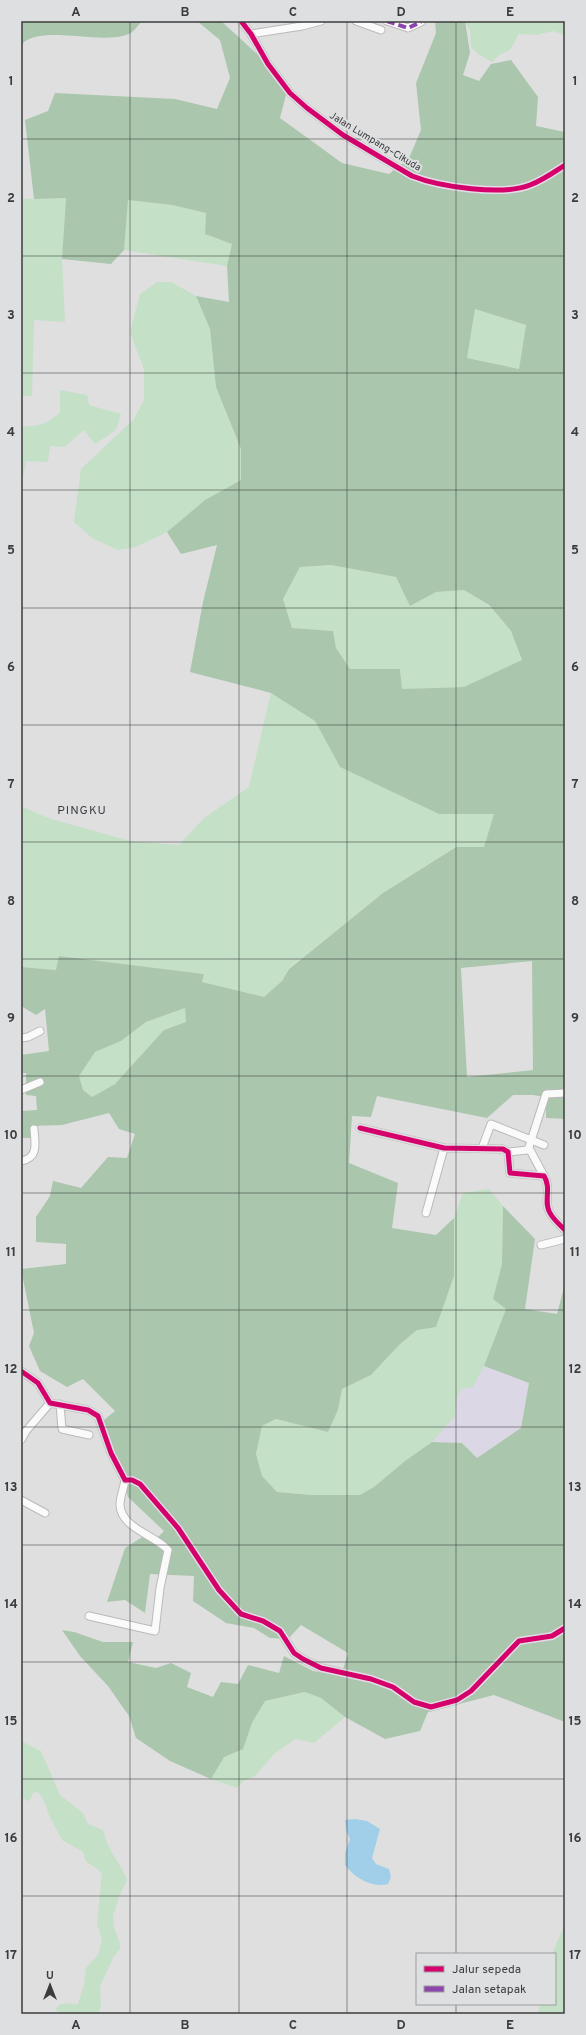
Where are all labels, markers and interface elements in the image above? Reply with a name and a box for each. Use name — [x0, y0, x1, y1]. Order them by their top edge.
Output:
text: A — [71, 5, 81, 21]
text: B — [181, 5, 190, 21]
text: C — [289, 5, 297, 21]
text: D — [396, 5, 406, 21]
text: E — [506, 5, 514, 21]
text: 1 — [8, 74, 14, 90]
text: 1 — [572, 74, 578, 90]
street label: Jalan Lumpang–Cikuda — [327, 109, 423, 175]
text: 2 — [7, 191, 15, 207]
text: 2 — [571, 191, 579, 207]
text: 3 — [7, 308, 15, 324]
text: 3 — [571, 308, 579, 324]
text: 4 — [7, 425, 15, 441]
text: 4 — [571, 425, 579, 441]
text: 5 — [7, 543, 15, 559]
text: 5 — [571, 543, 579, 559]
text: 6 — [7, 660, 15, 676]
text: 6 — [571, 660, 579, 676]
text: 7 — [8, 777, 15, 793]
text: 7 — [572, 777, 579, 793]
district label: PINGKU — [57, 803, 107, 819]
text: 8 — [7, 894, 15, 910]
text: 8 — [571, 894, 579, 910]
text: 9 — [7, 1011, 15, 1027]
text: 9 — [571, 1011, 579, 1027]
text: 10 — [4, 1128, 18, 1144]
text: 10 — [568, 1128, 582, 1144]
text: 11 — [6, 1245, 16, 1261]
text: 11 — [570, 1245, 580, 1261]
text: 12 — [4, 1362, 18, 1378]
text: 12 — [568, 1362, 582, 1378]
text: 13 — [5, 1480, 18, 1496]
text: 13 — [569, 1480, 582, 1496]
text: 14 — [4, 1597, 18, 1613]
text: 14 — [568, 1597, 582, 1613]
text: 15 — [4, 1714, 18, 1730]
text: 15 — [568, 1714, 582, 1730]
text: 16 — [4, 1831, 18, 1847]
text: 16 — [568, 1831, 582, 1847]
text: 17 — [5, 1948, 17, 1964]
text: 17 — [569, 1948, 581, 1964]
legend — [416, 1953, 556, 2005]
text: Jalur sepeda — [452, 1962, 521, 1978]
north arrow — [30, 1965, 70, 2005]
text: U — [46, 1969, 54, 1983]
text: Jalan setapak — [452, 1982, 526, 1998]
text: A — [71, 2018, 81, 2034]
text: B — [181, 2018, 190, 2034]
text: C — [289, 2018, 297, 2034]
text: D — [396, 2018, 406, 2034]
text: E — [506, 2018, 514, 2034]

